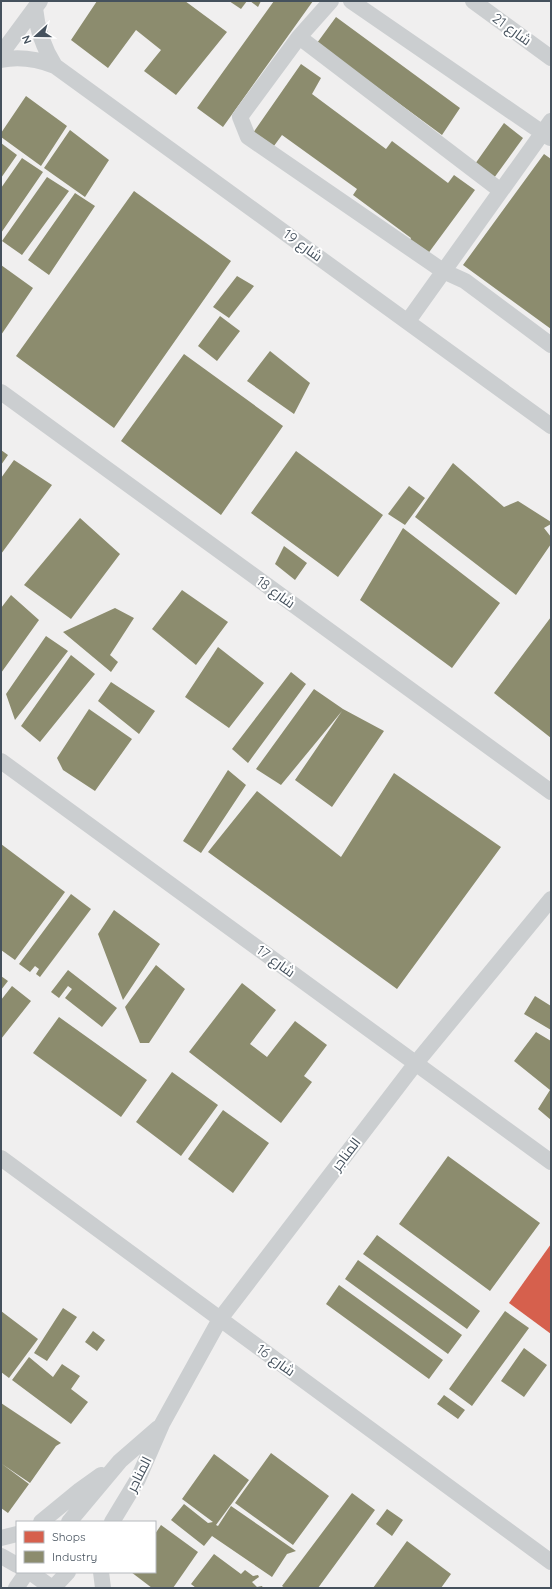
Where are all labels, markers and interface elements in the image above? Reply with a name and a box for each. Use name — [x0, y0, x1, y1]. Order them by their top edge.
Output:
street label: شارع 21 — [489, 9, 535, 49]
north arrow — [16, 16, 56, 56]
text: N — [19, 33, 35, 46]
street label: شارع 19 — [280, 225, 326, 265]
street label: شارع 18 — [253, 572, 299, 612]
street label: شارع 17 — [253, 941, 299, 981]
street label: المناجر — [327, 1134, 364, 1175]
street label: شارع 16 — [253, 1340, 299, 1380]
street label: المناجر — [122, 1453, 155, 1496]
legend — [16, 1521, 156, 1573]
text: Shops — [52, 1529, 86, 1544]
text: Industry — [52, 1549, 97, 1564]

